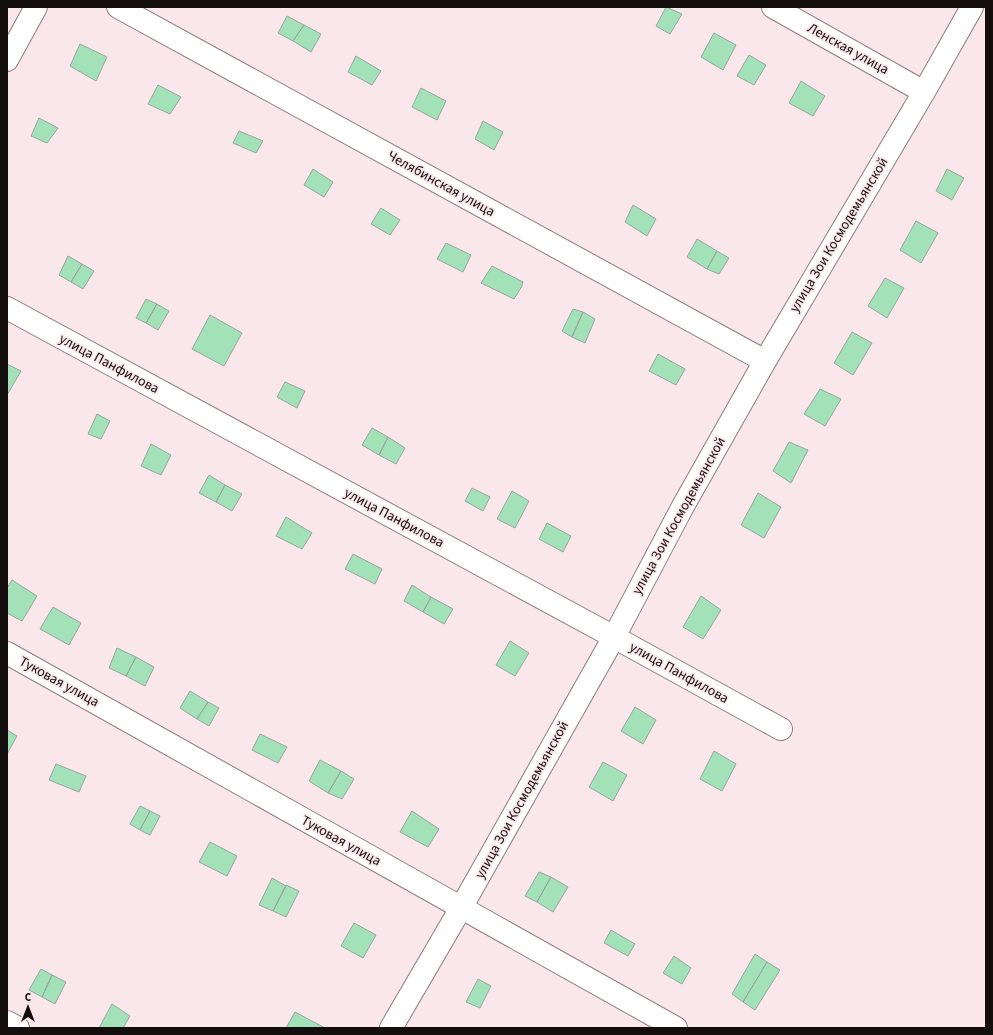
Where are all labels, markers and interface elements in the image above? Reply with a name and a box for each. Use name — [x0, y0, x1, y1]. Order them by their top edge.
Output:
street label: Ленская улица — [804, 18, 892, 80]
street label: Челябинская улица — [384, 146, 498, 222]
street label: улица Зои Космодемьянской — [785, 154, 893, 316]
street label: улица Панфилова — [55, 329, 163, 399]
street label: улица Зои Космодемьянской — [627, 433, 731, 599]
street label: улица Панфилова — [340, 483, 448, 553]
street label: улица Панфилова — [626, 637, 732, 709]
street label: Туковая улица — [15, 652, 103, 712]
street label: улица Зои Космодемьянской — [470, 717, 574, 883]
street label: Туковая улица — [297, 811, 385, 871]
north arrow — [8, 987, 48, 1027]
text: С — [25, 990, 32, 1005]

